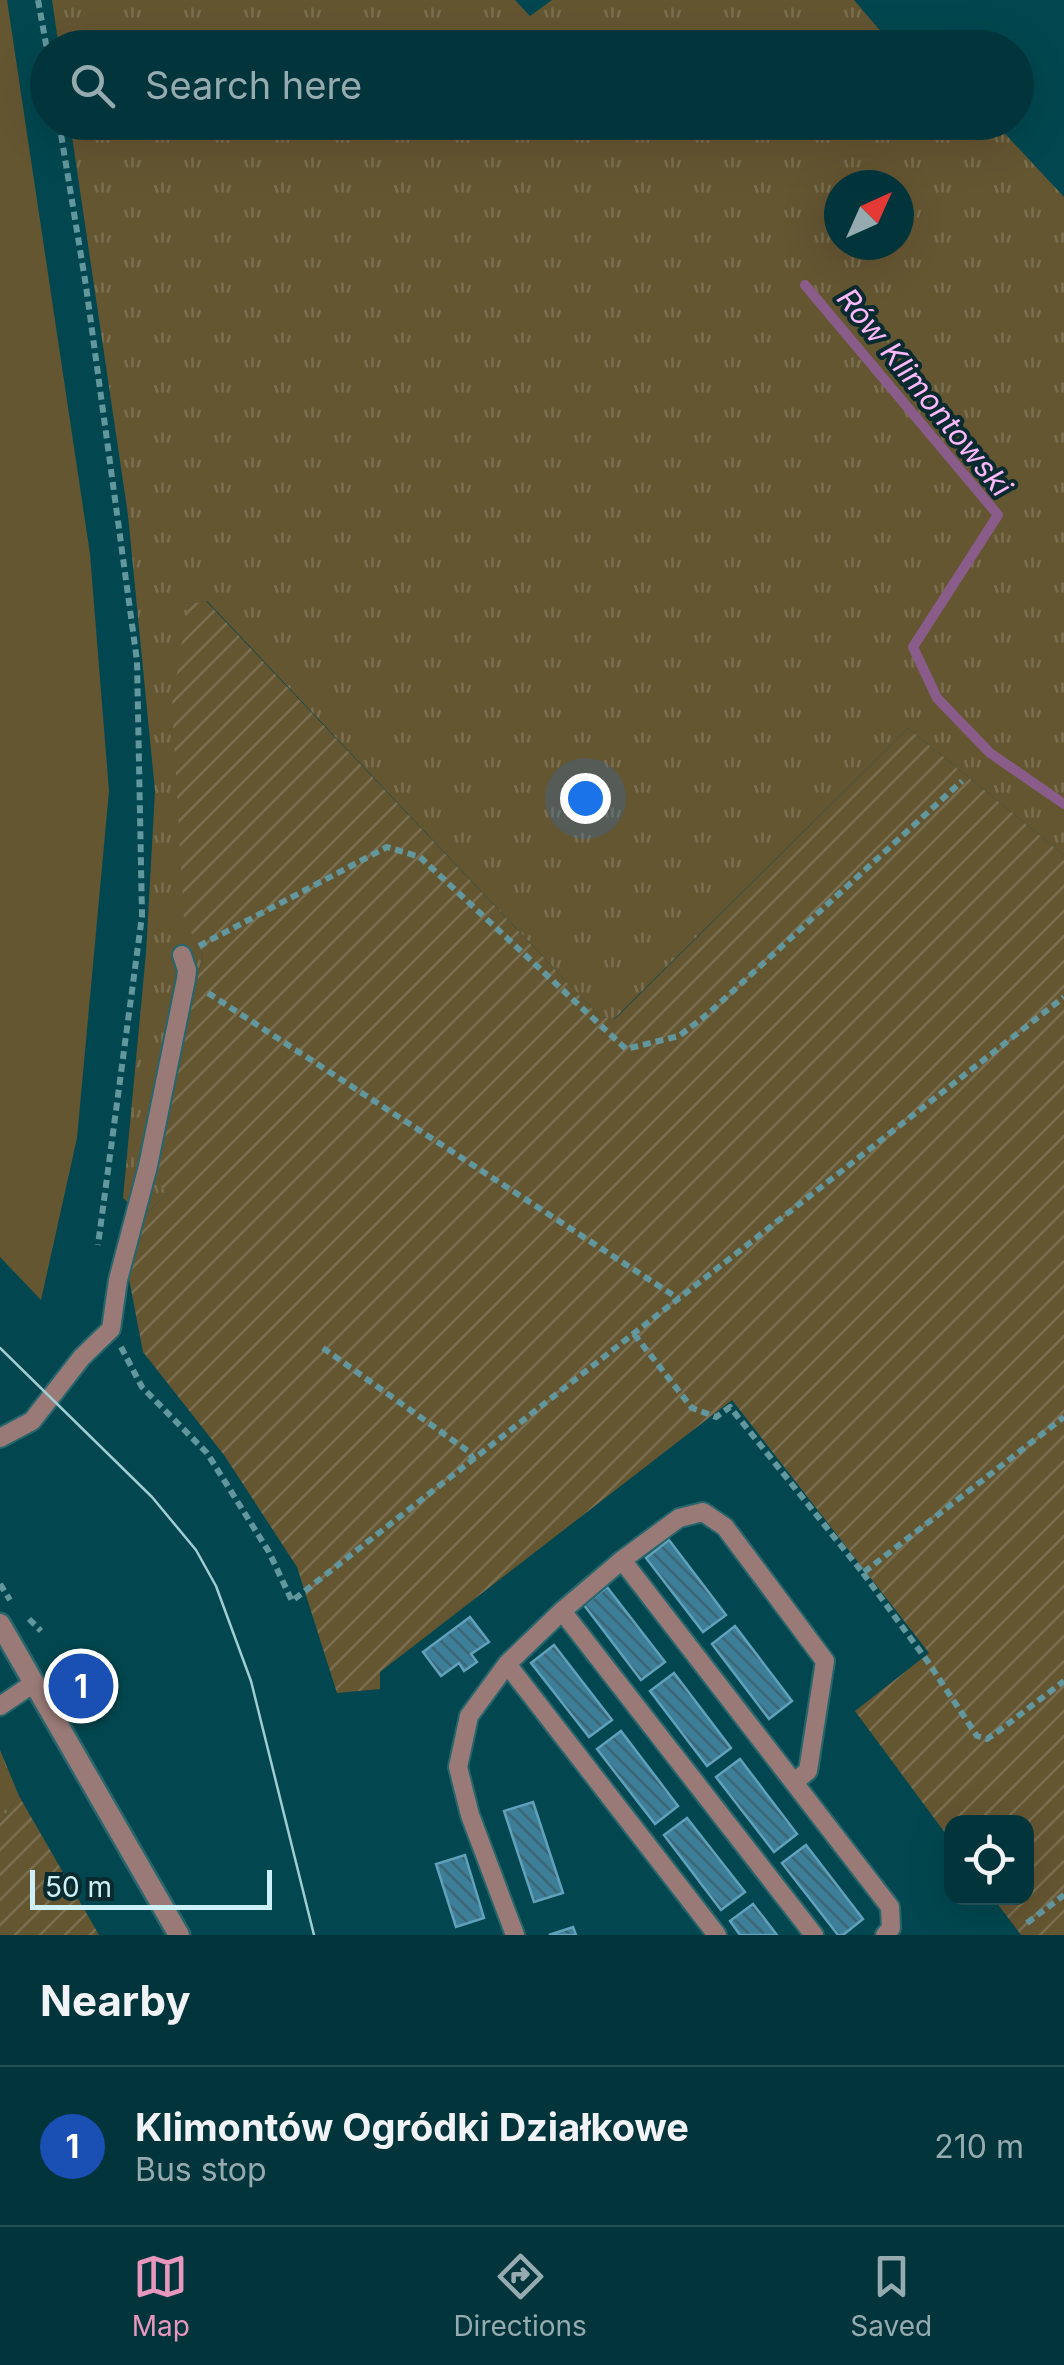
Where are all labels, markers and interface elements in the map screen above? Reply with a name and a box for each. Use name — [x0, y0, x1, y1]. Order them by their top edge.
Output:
search box — [30, 30, 1034, 140]
icon: search — [65, 58, 120, 113]
text: Search here — [145, 62, 362, 108]
north arrow — [824, 170, 914, 260]
water label: Rów Klimontowski — [830, 281, 1020, 504]
your location — [560, 773, 611, 824]
pin: 1 — [48, 1648, 114, 1724]
map controls — [944, 1815, 1034, 1905]
button: locate — [944, 1815, 1034, 1905]
scale bar — [30, 1865, 272, 1910]
text: 50 m — [45, 1870, 112, 1904]
text: Nearby — [40, 1975, 191, 2026]
text: Klimontów Ogródki Działkowe — [135, 2104, 689, 2150]
text: 1 — [66, 2127, 79, 2166]
text: 210 m — [934, 2127, 1024, 2166]
text: Bus stop — [135, 2150, 267, 2189]
tab: Map — [132, 2249, 190, 2343]
tab: Directions — [453, 2249, 587, 2343]
tab: Saved — [850, 2249, 932, 2343]

